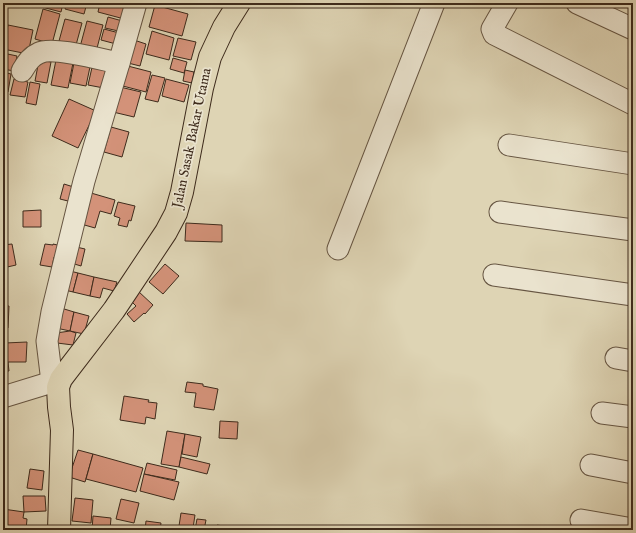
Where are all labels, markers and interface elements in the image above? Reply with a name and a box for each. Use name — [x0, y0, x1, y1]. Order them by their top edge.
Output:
street label: Jalan Sasak Bakar Utama — [168, 65, 216, 212]

